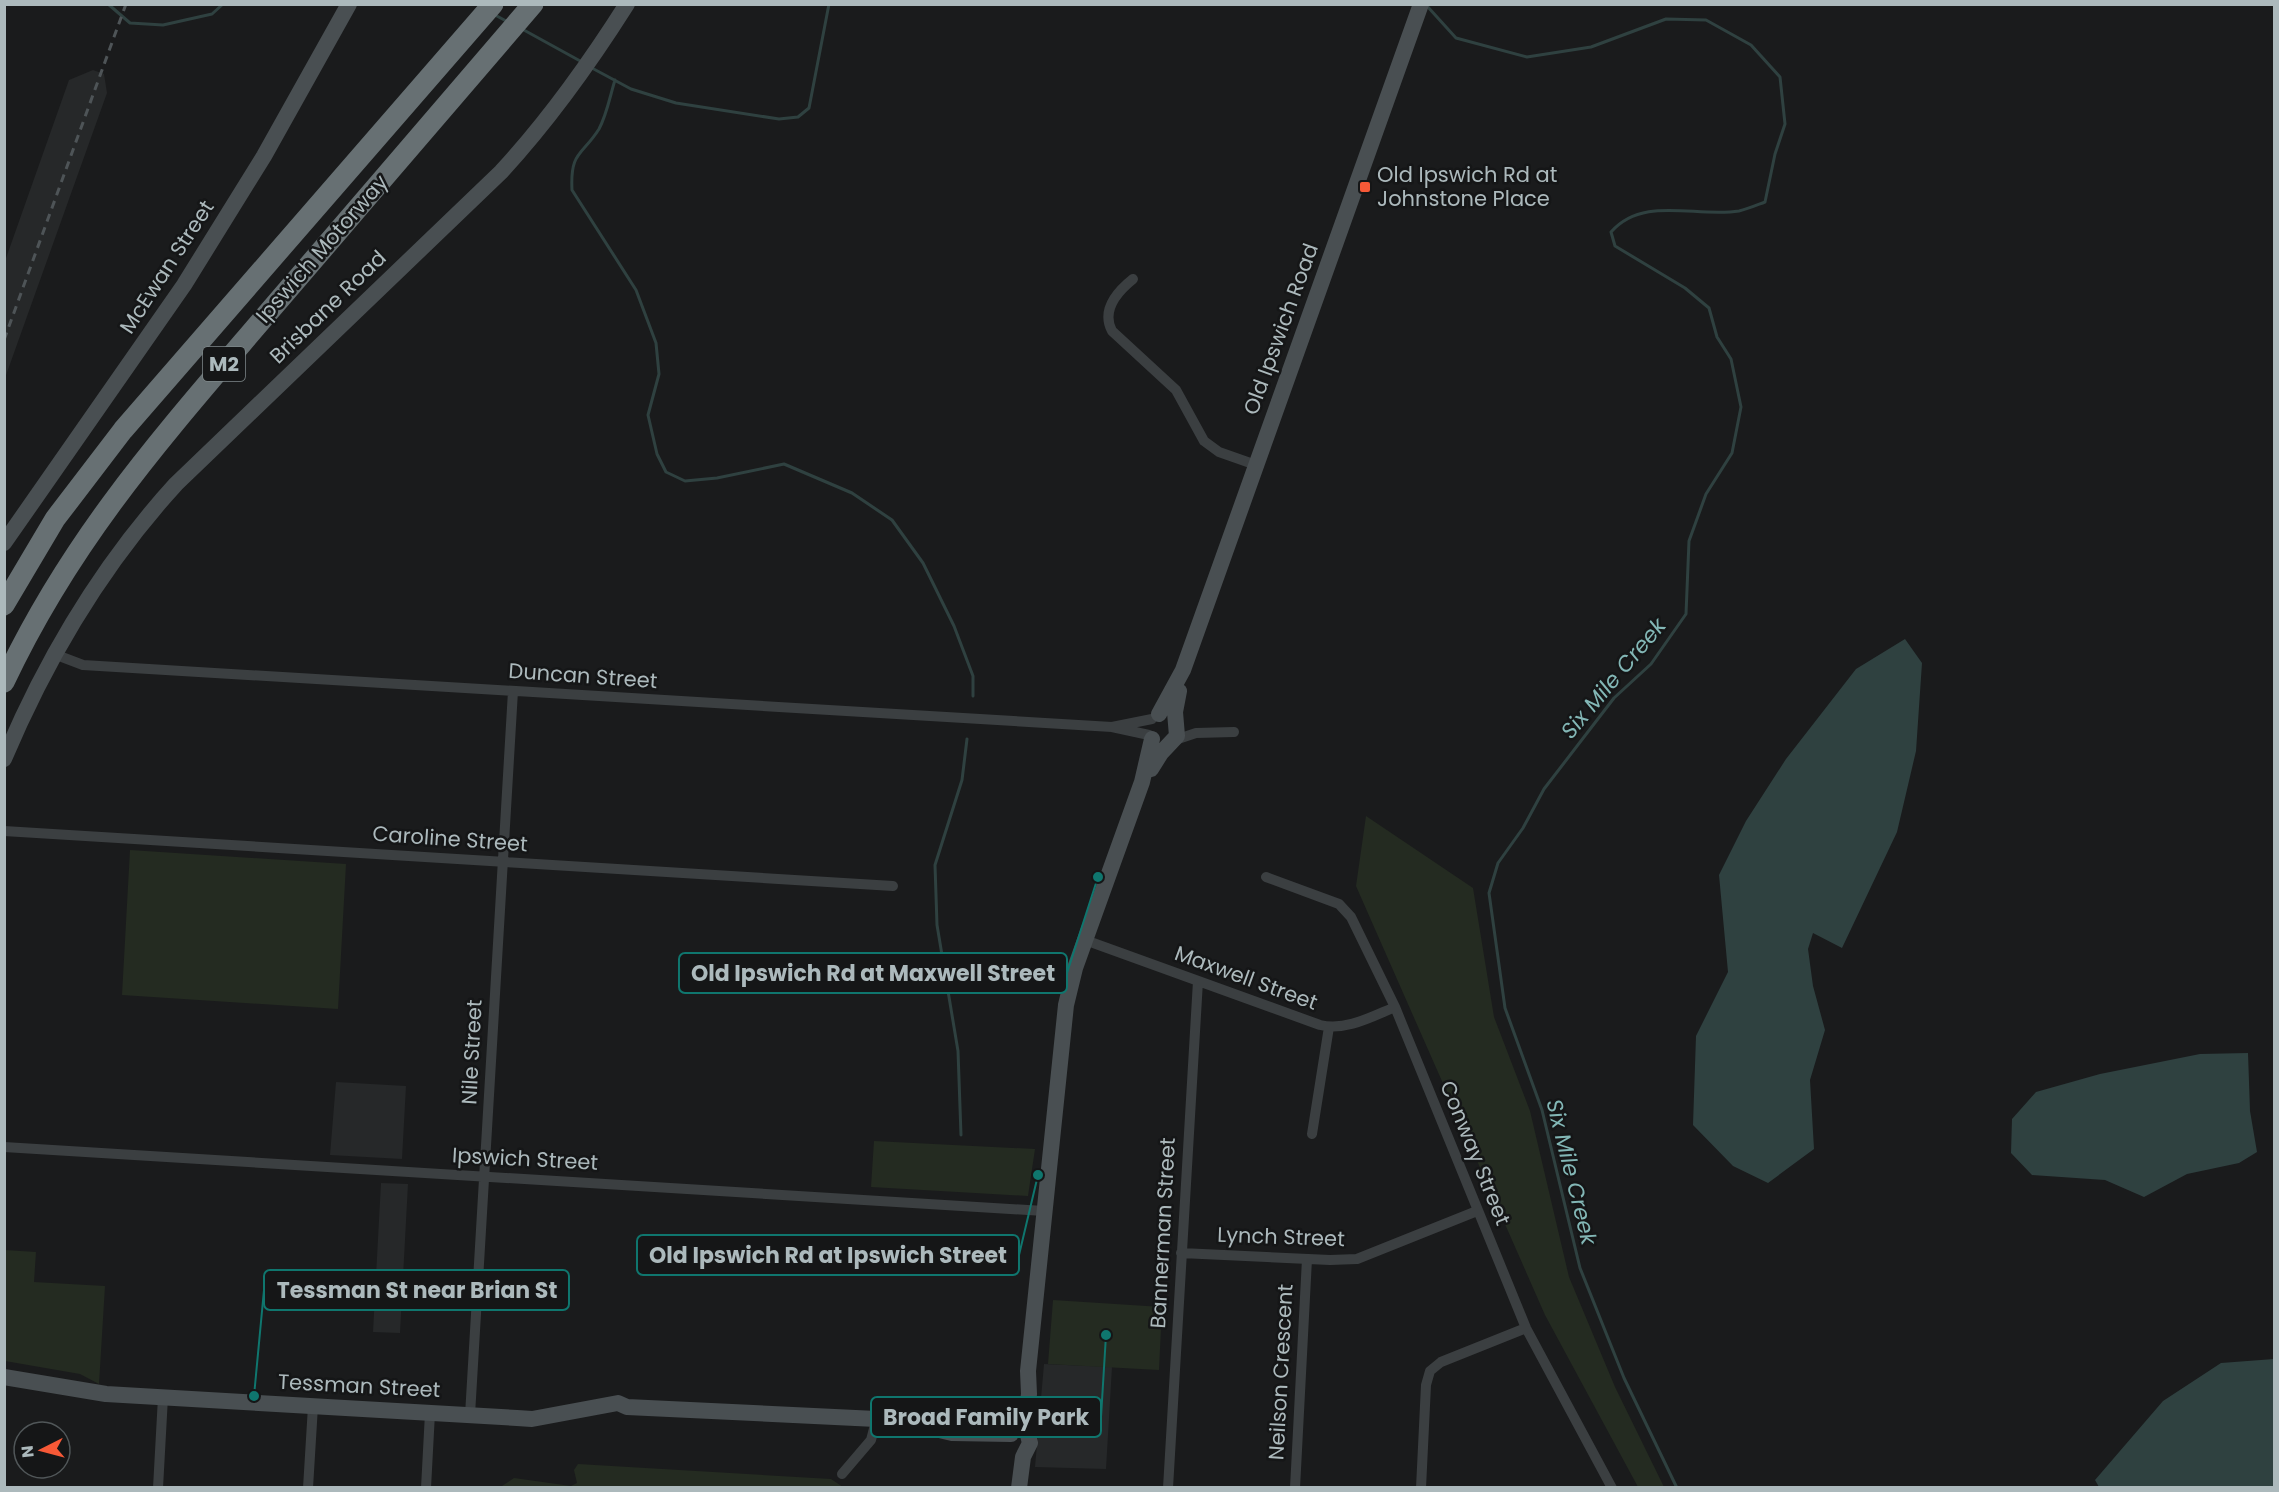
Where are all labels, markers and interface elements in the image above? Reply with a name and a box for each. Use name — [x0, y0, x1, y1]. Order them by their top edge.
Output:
place label: Old Ipswich Rd at Johnstone Place — [1377, 160, 1557, 213]
street label: Ipswich Motorway — [249, 168, 394, 329]
marker: Old Ipswich Rd at Johnstone Place — [1358, 180, 1372, 194]
street label: McEwan Street — [113, 194, 221, 339]
street label: Old Ipswich Road — [1236, 239, 1325, 419]
street label: Brisbane Road — [263, 243, 392, 370]
road number: M2 — [203, 347, 245, 381]
water label: Six Mile Creek — [1554, 610, 1674, 745]
street label: Duncan Street — [508, 656, 658, 695]
street label: Caroline Street — [371, 819, 529, 858]
street label: Maxwell Street — [1171, 938, 1322, 1017]
callout: Old Ipswich Rd at Maxwell Street — [679, 953, 1067, 993]
text: Old Ipswich Rd at Maxwell Street — [691, 958, 1055, 989]
street label: Nile Street — [454, 999, 489, 1105]
street label: Conway Street — [1433, 1076, 1518, 1229]
water label: Six Mile Creek — [1538, 1096, 1605, 1250]
street label: Bannerman Street — [1143, 1137, 1182, 1329]
street label: Ipswich Street — [451, 1140, 599, 1177]
street label: Lynch Street — [1217, 1220, 1345, 1253]
callout: Old Ipswich Rd at Ipswich Street — [637, 1235, 1019, 1275]
text: Old Ipswich Rd at Ipswich Street — [649, 1240, 1007, 1271]
callout: Tessman St near Brian St — [264, 1270, 569, 1310]
text: Tessman St near Brian St — [277, 1275, 557, 1306]
street label: Neilson Crescent — [1261, 1283, 1300, 1461]
street label: Tessman Street — [277, 1367, 441, 1404]
callout: Broad Family Park — [871, 1397, 1101, 1437]
text: Broad Family Park — [883, 1402, 1089, 1433]
north arrow — [12, 1420, 72, 1480]
text: N — [16, 1444, 40, 1459]

